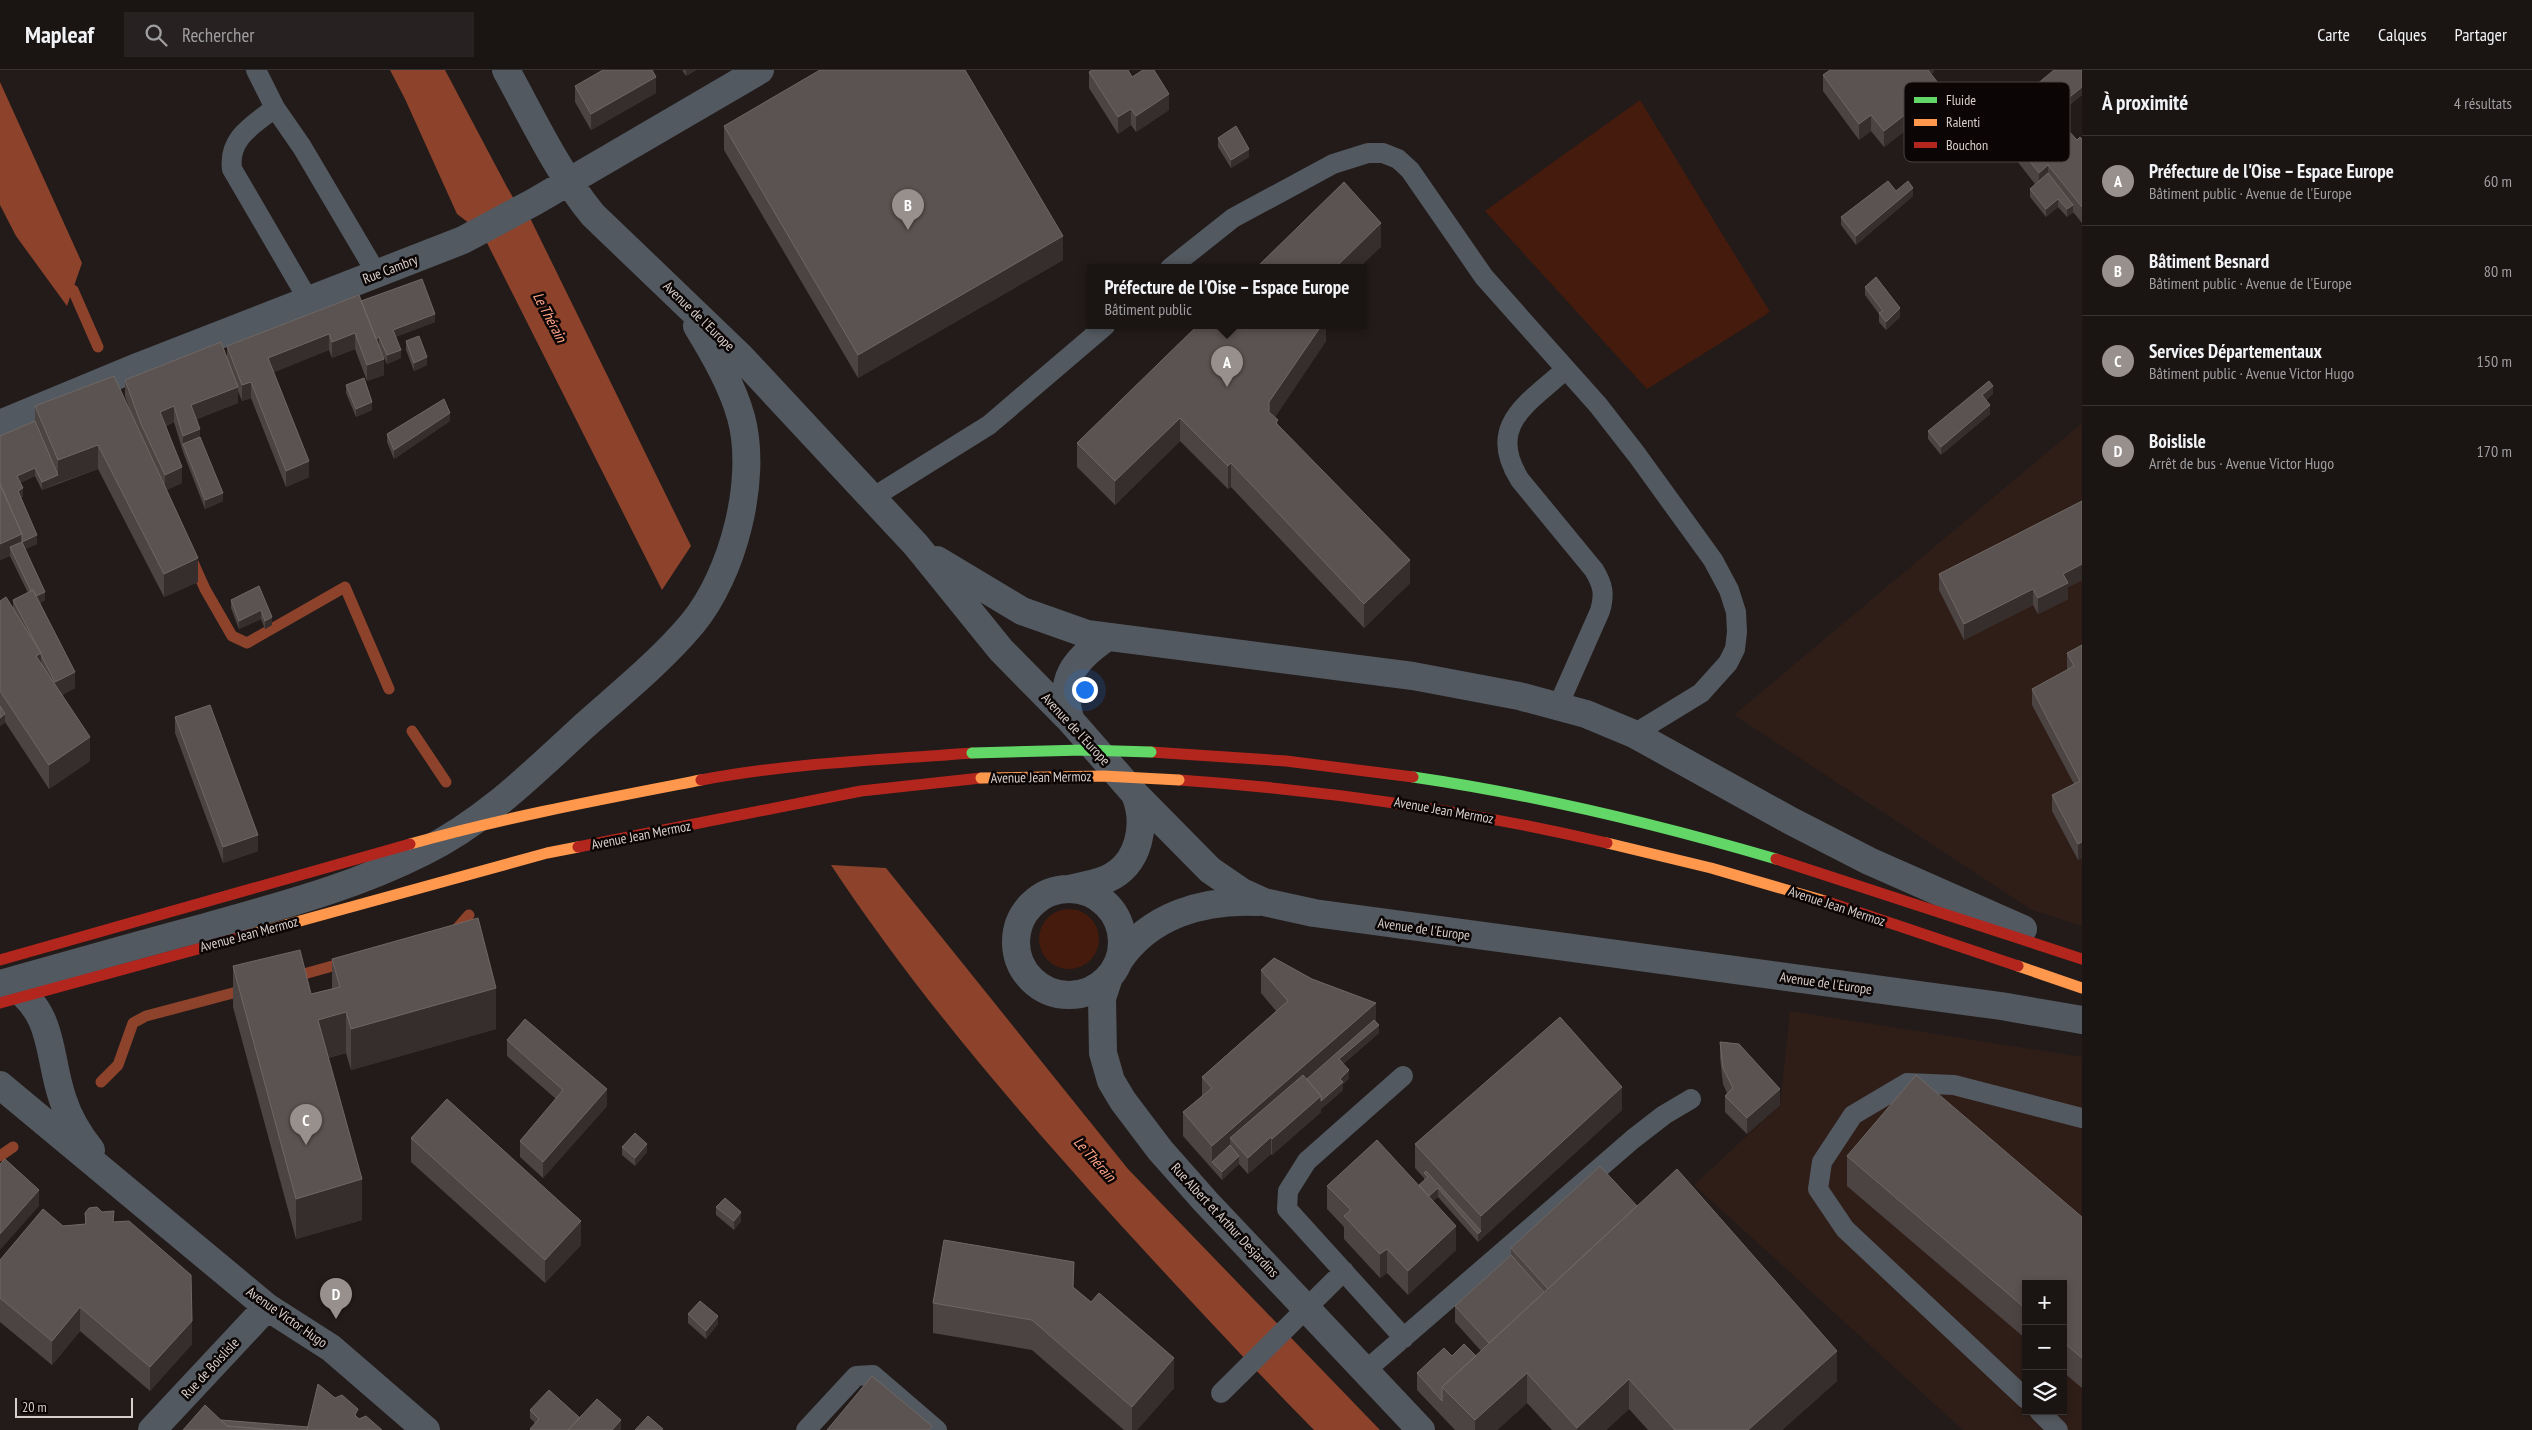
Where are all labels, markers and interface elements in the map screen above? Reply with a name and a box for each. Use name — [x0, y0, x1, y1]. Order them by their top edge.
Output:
search box — [124, 12, 474, 57]
text: Mapleaf — [25, 19, 94, 50]
icon: search — [142, 21, 170, 49]
text: Rechercher — [182, 23, 254, 47]
text: Carte — [2317, 23, 2350, 46]
text: Calques — [2378, 23, 2427, 46]
text: Partager — [2455, 23, 2507, 46]
legend — [1904, 82, 2070, 162]
text: À proximité — [2102, 89, 2188, 116]
text: Fluide — [1946, 91, 1976, 109]
text: 4 résultats — [2454, 93, 2512, 113]
text: Ralenti — [1946, 113, 1980, 131]
text: Bouchon — [1946, 136, 1988, 154]
text: Préfecture de l'Oise – Espace Europe — [2149, 159, 2394, 183]
text: A — [2114, 171, 2122, 191]
text: 60 m — [2484, 171, 2512, 191]
text: Bâtiment public · Avenue de l'Europe — [2149, 183, 2352, 203]
pin: B — [892, 189, 924, 230]
text: Bâtiment Besnard — [2149, 249, 2269, 273]
street label: Rue Cambry — [360, 250, 421, 288]
text: B — [2114, 261, 2122, 281]
text: 80 m — [2484, 261, 2512, 281]
popup — [1087, 264, 1367, 329]
text: Bâtiment public · Avenue de l'Europe — [2149, 273, 2352, 293]
text: Préfecture de l'Oise – Espace Europe — [1105, 275, 1349, 299]
street label: Avenue de l'Europe — [659, 277, 739, 355]
water label: Le Thérain — [529, 289, 572, 347]
text: Bâtiment public — [1105, 299, 1192, 319]
text: Services Départementaux — [2149, 339, 2322, 363]
pin: A — [1211, 346, 1243, 387]
text: C — [2114, 351, 2122, 371]
text: 150 m — [2477, 351, 2512, 371]
text: Bâtiment public · Avenue Victor Hugo — [2149, 363, 2354, 383]
text: Boislisle — [2149, 429, 2206, 453]
text: D — [2114, 441, 2122, 461]
text: 170 m — [2477, 441, 2512, 461]
text: Arrêt de bus · Avenue Victor Hugo — [2149, 453, 2334, 473]
your location — [1072, 677, 1098, 703]
street label: Avenue de l'Europe — [1038, 689, 1114, 769]
street label: Avenue Jean Mermoz — [990, 767, 1092, 787]
street label: Avenue Jean Mermoz — [1393, 792, 1495, 828]
street label: Avenue Jean Mermoz — [590, 817, 692, 853]
street label: Avenue Jean Mermoz — [1786, 882, 1888, 930]
street label: Avenue Jean Mermoz — [198, 912, 300, 956]
street label: Avenue de l'Europe — [1377, 914, 1471, 944]
street label: Avenue de l'Europe — [1779, 968, 1873, 998]
pin: C — [290, 1104, 322, 1145]
water label: Le Thérain — [1070, 1133, 1121, 1186]
street label: Rue Albert et Arthur Desjardins — [1167, 1159, 1283, 1281]
pin: D — [320, 1278, 352, 1319]
map controls — [2022, 1280, 2067, 1415]
button: + — [2022, 1280, 2067, 1325]
street label: Avenue Victor Hugo — [243, 1282, 331, 1352]
button: − — [2022, 1325, 2067, 1370]
street label: Rue de Boislisle — [177, 1334, 243, 1402]
button: layers — [2022, 1370, 2067, 1415]
scale bar — [15, 1395, 132, 1418]
text: 20 m — [22, 1398, 47, 1416]

